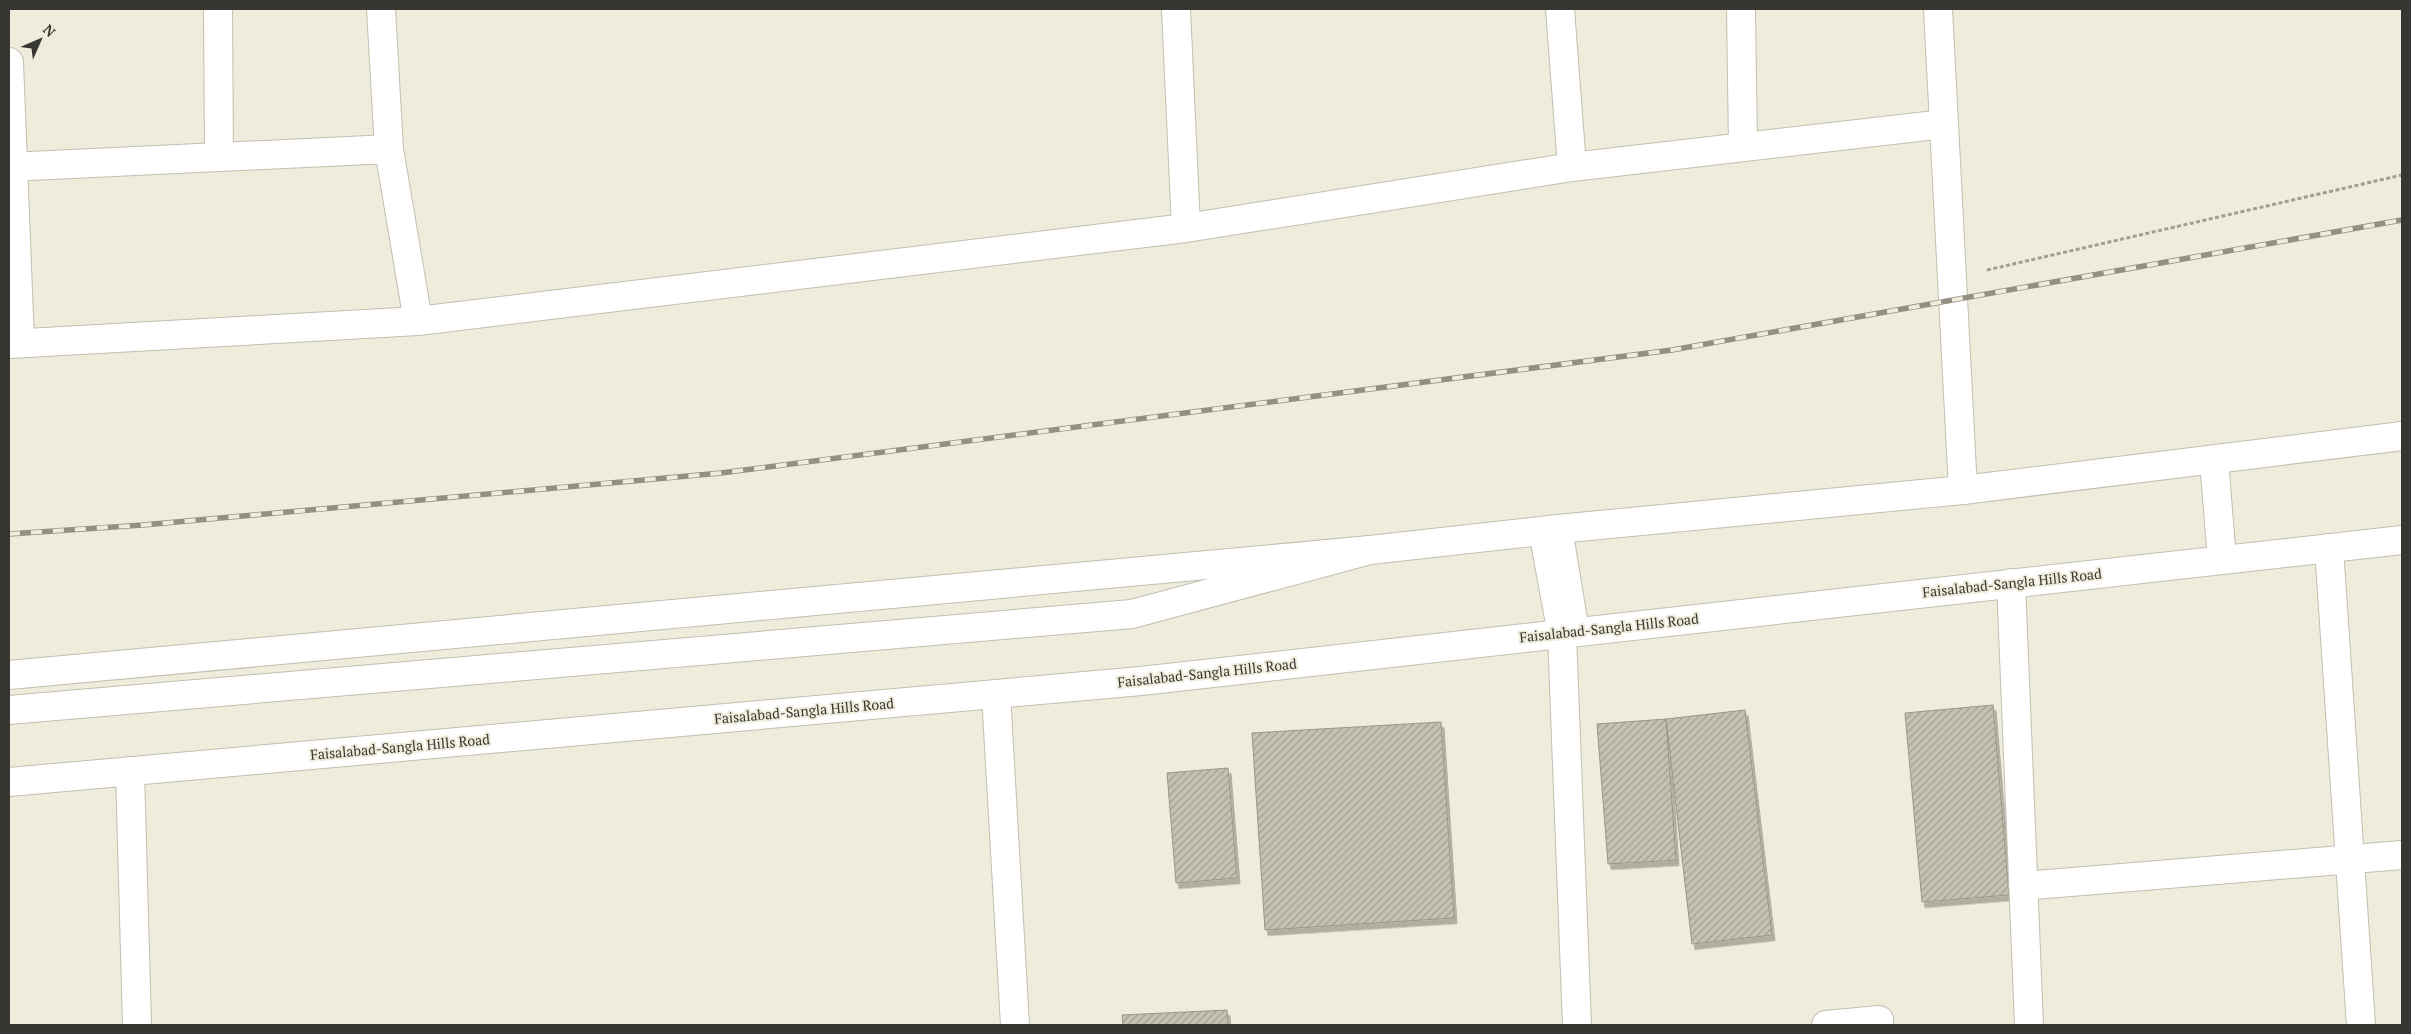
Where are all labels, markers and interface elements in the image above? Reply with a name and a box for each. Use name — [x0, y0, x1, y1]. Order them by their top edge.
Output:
north arrow — [15, 15, 65, 65]
text: N — [39, 20, 60, 41]
street label: Faisalabad-Sangla Hills Road — [1921, 564, 2103, 601]
street label: Faisalabad-Sangla Hills Road — [1518, 609, 1700, 646]
street label: Faisalabad-Sangla Hills Road — [1116, 654, 1298, 691]
street label: Faisalabad-Sangla Hills Road — [713, 693, 895, 728]
street label: Faisalabad-Sangla Hills Road — [309, 729, 491, 764]

